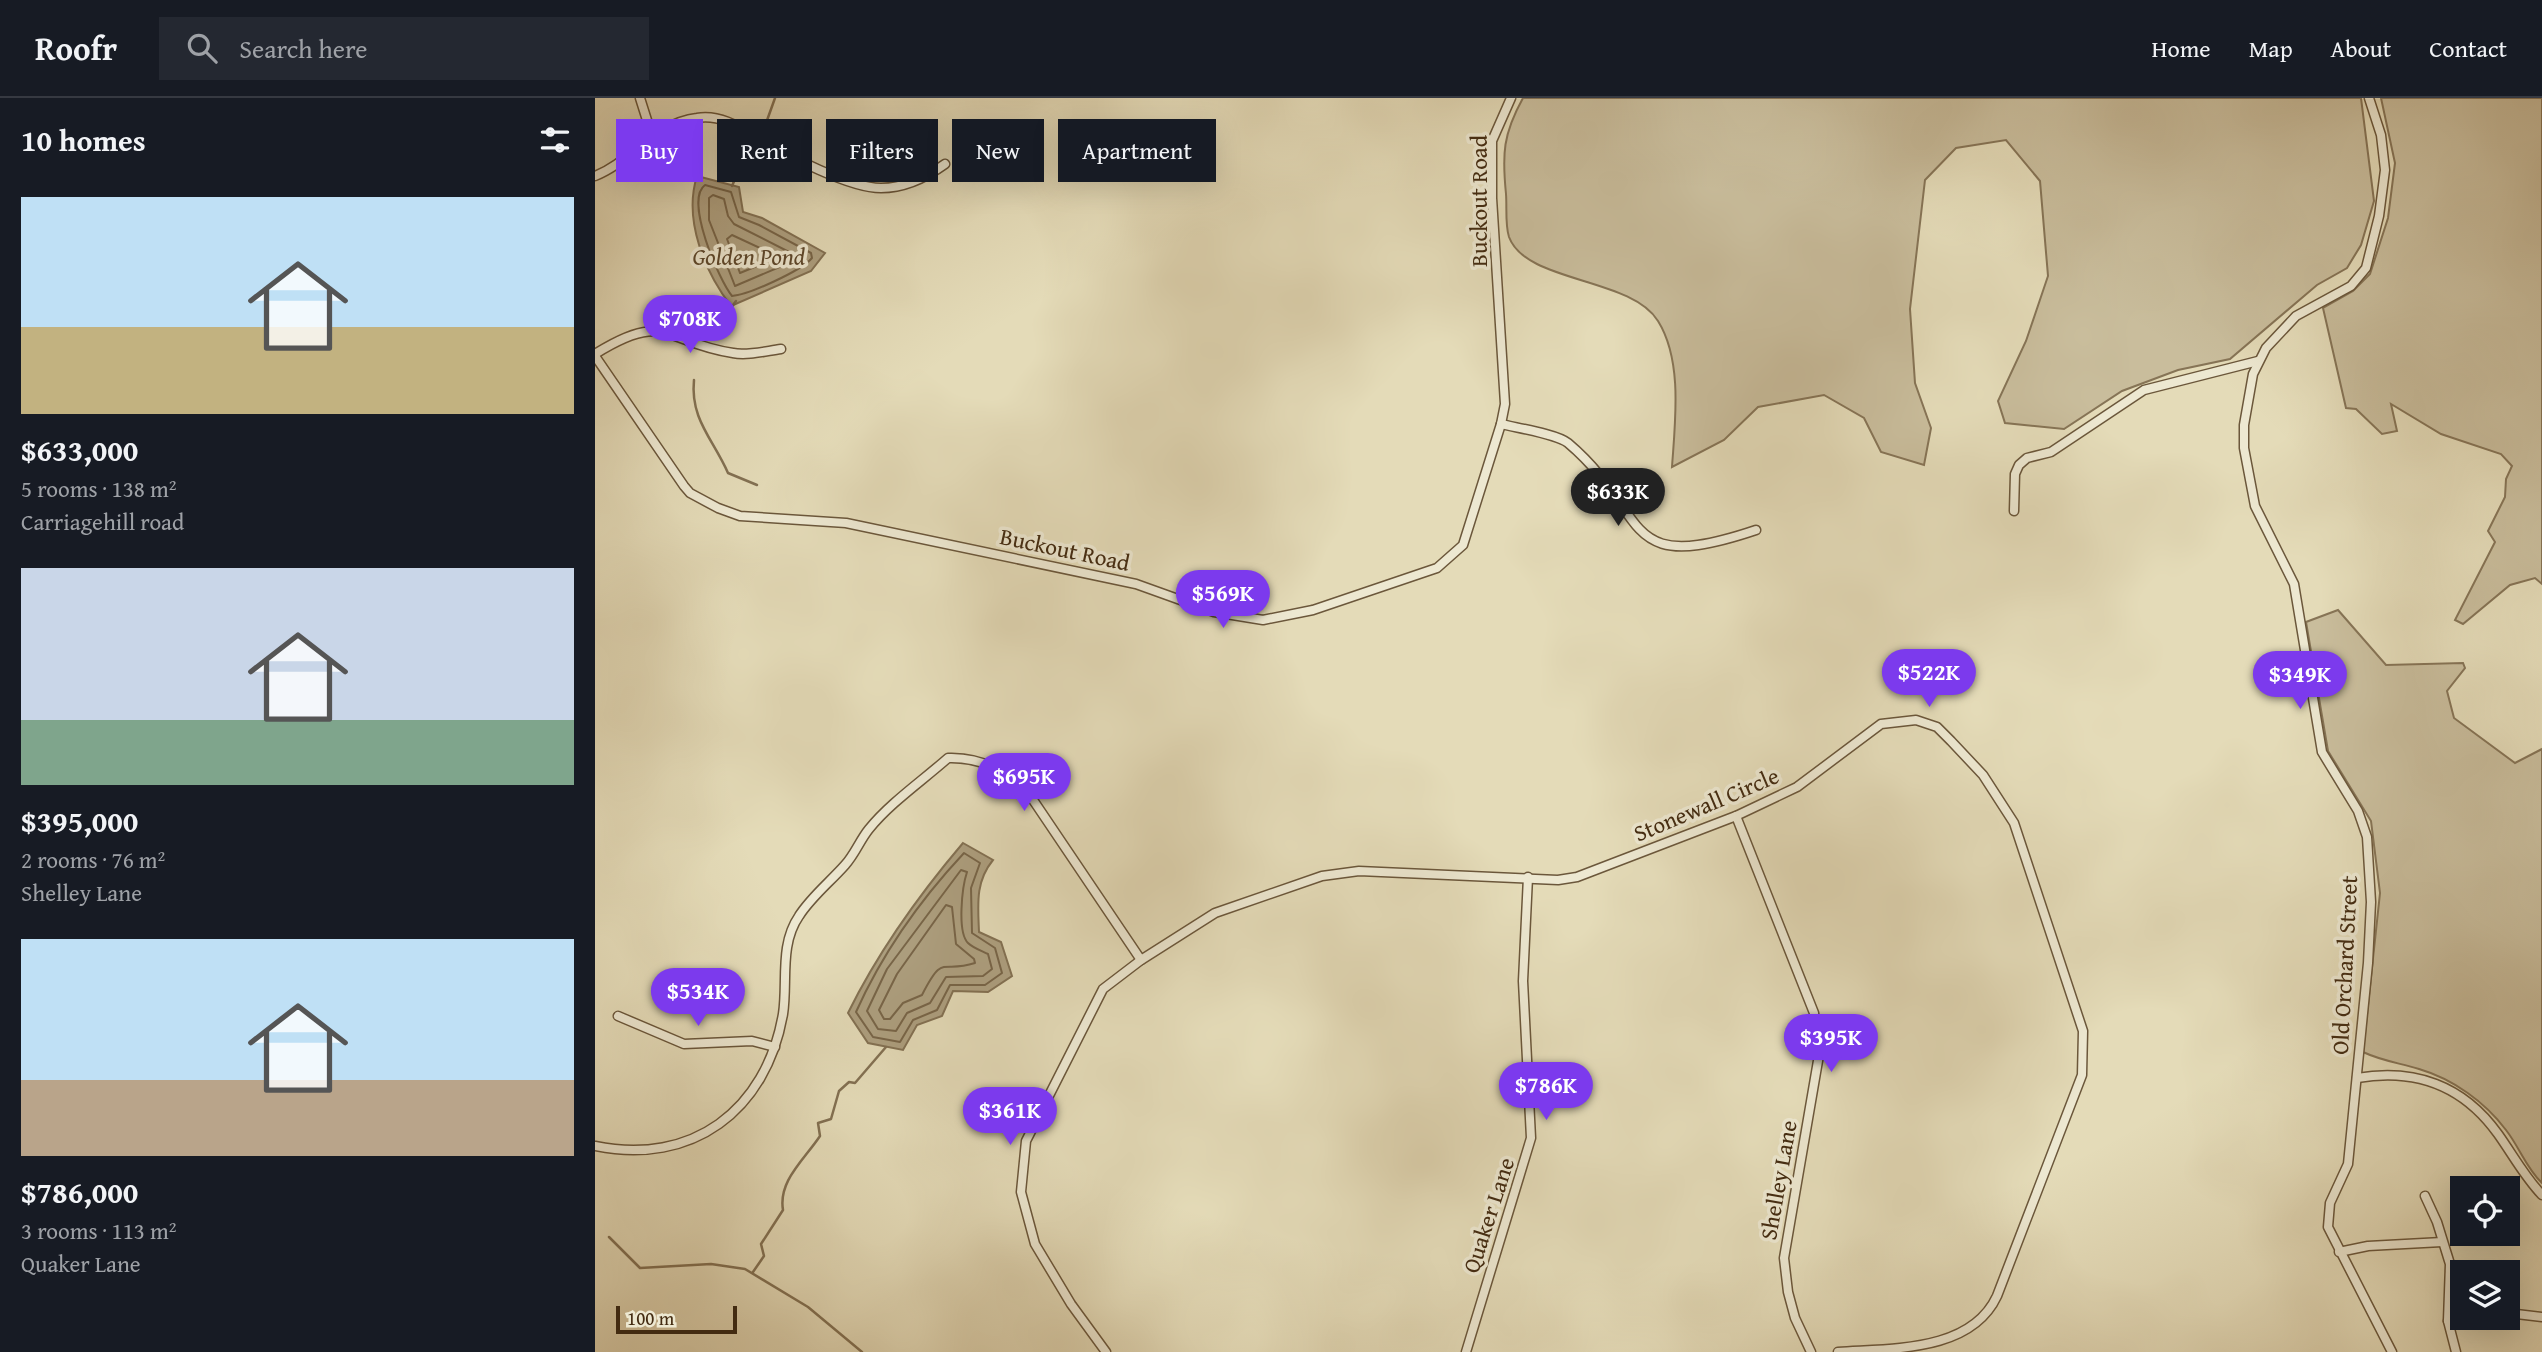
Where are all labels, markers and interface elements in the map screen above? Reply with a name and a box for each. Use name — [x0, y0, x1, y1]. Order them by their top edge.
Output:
search box — [159, 17, 649, 80]
text: Roofr — [35, 24, 117, 72]
icon: search — [183, 29, 221, 67]
text: Search here — [239, 29, 368, 68]
text: Home — [2152, 31, 2211, 66]
text: Map — [2249, 31, 2293, 66]
text: About — [2331, 31, 2391, 66]
text: Contact — [2429, 31, 2507, 66]
text: 10 homes — [21, 118, 146, 162]
chip: Buy — [616, 119, 703, 182]
chip: Rent — [717, 119, 812, 182]
chip: Filters — [826, 119, 938, 182]
chip: New — [952, 119, 1044, 182]
chip: Apartment — [1058, 119, 1216, 182]
icon: filters — [536, 121, 574, 159]
street label: Buckout Road — [1462, 134, 1495, 267]
water label: Golden Pond — [693, 239, 806, 274]
icon: home — [235, 243, 361, 369]
pin: $708K — [641, 296, 739, 355]
text: $708K — [659, 301, 721, 334]
text: $633,000 — [21, 428, 138, 472]
pin: $633K — [1569, 468, 1667, 528]
text: 5 rooms · 138 m² — [21, 472, 176, 505]
text: $633K — [1587, 474, 1649, 507]
text: Carriagehill road — [21, 505, 184, 538]
street label: Buckout Road — [997, 519, 1134, 579]
pin: $569K — [1174, 570, 1272, 630]
text: $569K — [1192, 576, 1254, 609]
icon: home — [235, 614, 361, 740]
pin: $522K — [1880, 650, 1978, 709]
pin: $349K — [2251, 652, 2349, 711]
text: $522K — [1898, 655, 1960, 688]
text: $349K — [2269, 657, 2331, 690]
pin: $695K — [975, 754, 1073, 813]
text: $695K — [993, 759, 1055, 792]
street label: Stonewall Circle — [1628, 759, 1784, 849]
text: $395,000 — [21, 799, 138, 843]
text: 2 rooms · 76 m² — [21, 843, 165, 876]
street label: Old Orchard Street — [2323, 875, 2365, 1055]
text: Shelley Lane — [21, 876, 142, 909]
pin: $534K — [649, 968, 747, 1028]
text: $534K — [667, 974, 729, 1007]
icon: home — [235, 985, 361, 1111]
pin: $395K — [1782, 1014, 1880, 1074]
text: $395K — [1800, 1020, 1862, 1053]
pin: $786K — [1497, 1062, 1595, 1122]
text: $786K — [1515, 1068, 1577, 1101]
pin: $361K — [961, 1088, 1059, 1147]
text: $361K — [979, 1093, 1041, 1126]
street label: Shelley Lane — [1751, 1118, 1805, 1242]
street label: Quaker Lane — [1454, 1153, 1522, 1277]
text: $786,000 — [21, 1170, 138, 1214]
map controls — [2450, 1176, 2520, 1330]
button: locate — [2450, 1176, 2520, 1246]
text: 3 rooms · 113 m² — [21, 1214, 176, 1247]
text: Quaker Lane — [21, 1247, 141, 1280]
button: layers — [2450, 1260, 2520, 1330]
scale bar — [616, 1303, 737, 1335]
text: 100 m — [627, 1304, 674, 1332]

